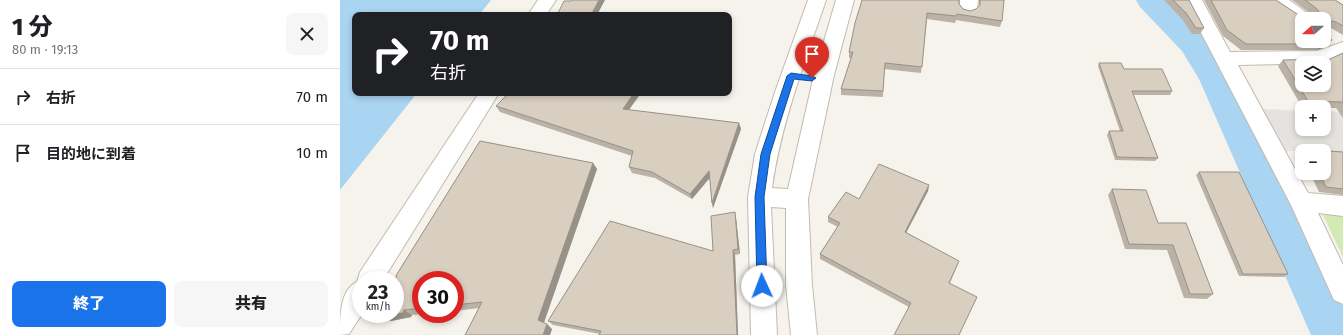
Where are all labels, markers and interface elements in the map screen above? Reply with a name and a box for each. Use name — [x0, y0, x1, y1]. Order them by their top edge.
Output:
north arrow — [1295, 12, 1331, 48]
map controls — [1295, 12, 1331, 180]
text: 1 分 — [12, 13, 53, 41]
button: close — [286, 13, 328, 55]
text: 70 m — [430, 24, 489, 57]
icon: right — [364, 28, 416, 80]
pin — [795, 37, 829, 78]
text: 80 m · 19:13 — [12, 42, 78, 57]
icon: arrive — [801, 43, 823, 65]
button: layers — [1295, 56, 1331, 92]
text: 右折 — [430, 62, 466, 84]
icon: right — [12, 86, 34, 108]
text: 70 m — [296, 88, 328, 106]
text: 右折 — [46, 89, 76, 107]
button: + — [1295, 100, 1331, 136]
icon: arrive — [12, 142, 34, 164]
text: 10 m — [296, 144, 328, 162]
button: − — [1295, 144, 1331, 180]
text: 目的地に到着 — [46, 145, 136, 163]
position arrow — [741, 265, 783, 307]
speed limit sign: 30 — [412, 271, 464, 323]
text: 23 — [368, 280, 388, 304]
button: 終了 — [12, 281, 166, 327]
button: 共有 — [174, 281, 328, 327]
text: km/h — [366, 301, 390, 313]

